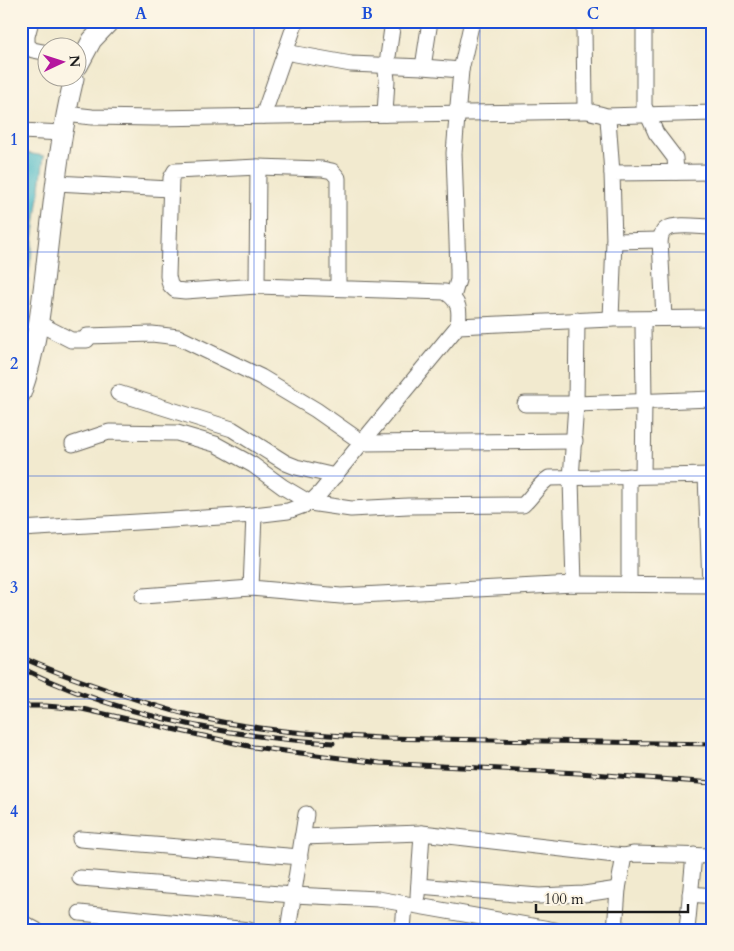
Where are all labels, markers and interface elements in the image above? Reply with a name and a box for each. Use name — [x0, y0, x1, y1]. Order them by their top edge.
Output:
text: A — [135, 3, 147, 25]
text: B — [361, 3, 373, 25]
text: C — [587, 3, 599, 25]
north arrow — [38, 38, 88, 88]
text: N — [65, 54, 84, 68]
text: 1 — [10, 129, 18, 151]
text: 2 — [10, 353, 18, 375]
text: 3 — [10, 577, 18, 599]
text: 4 — [10, 801, 18, 823]
scale bar — [536, 881, 689, 913]
text: 100 m — [544, 889, 584, 909]

